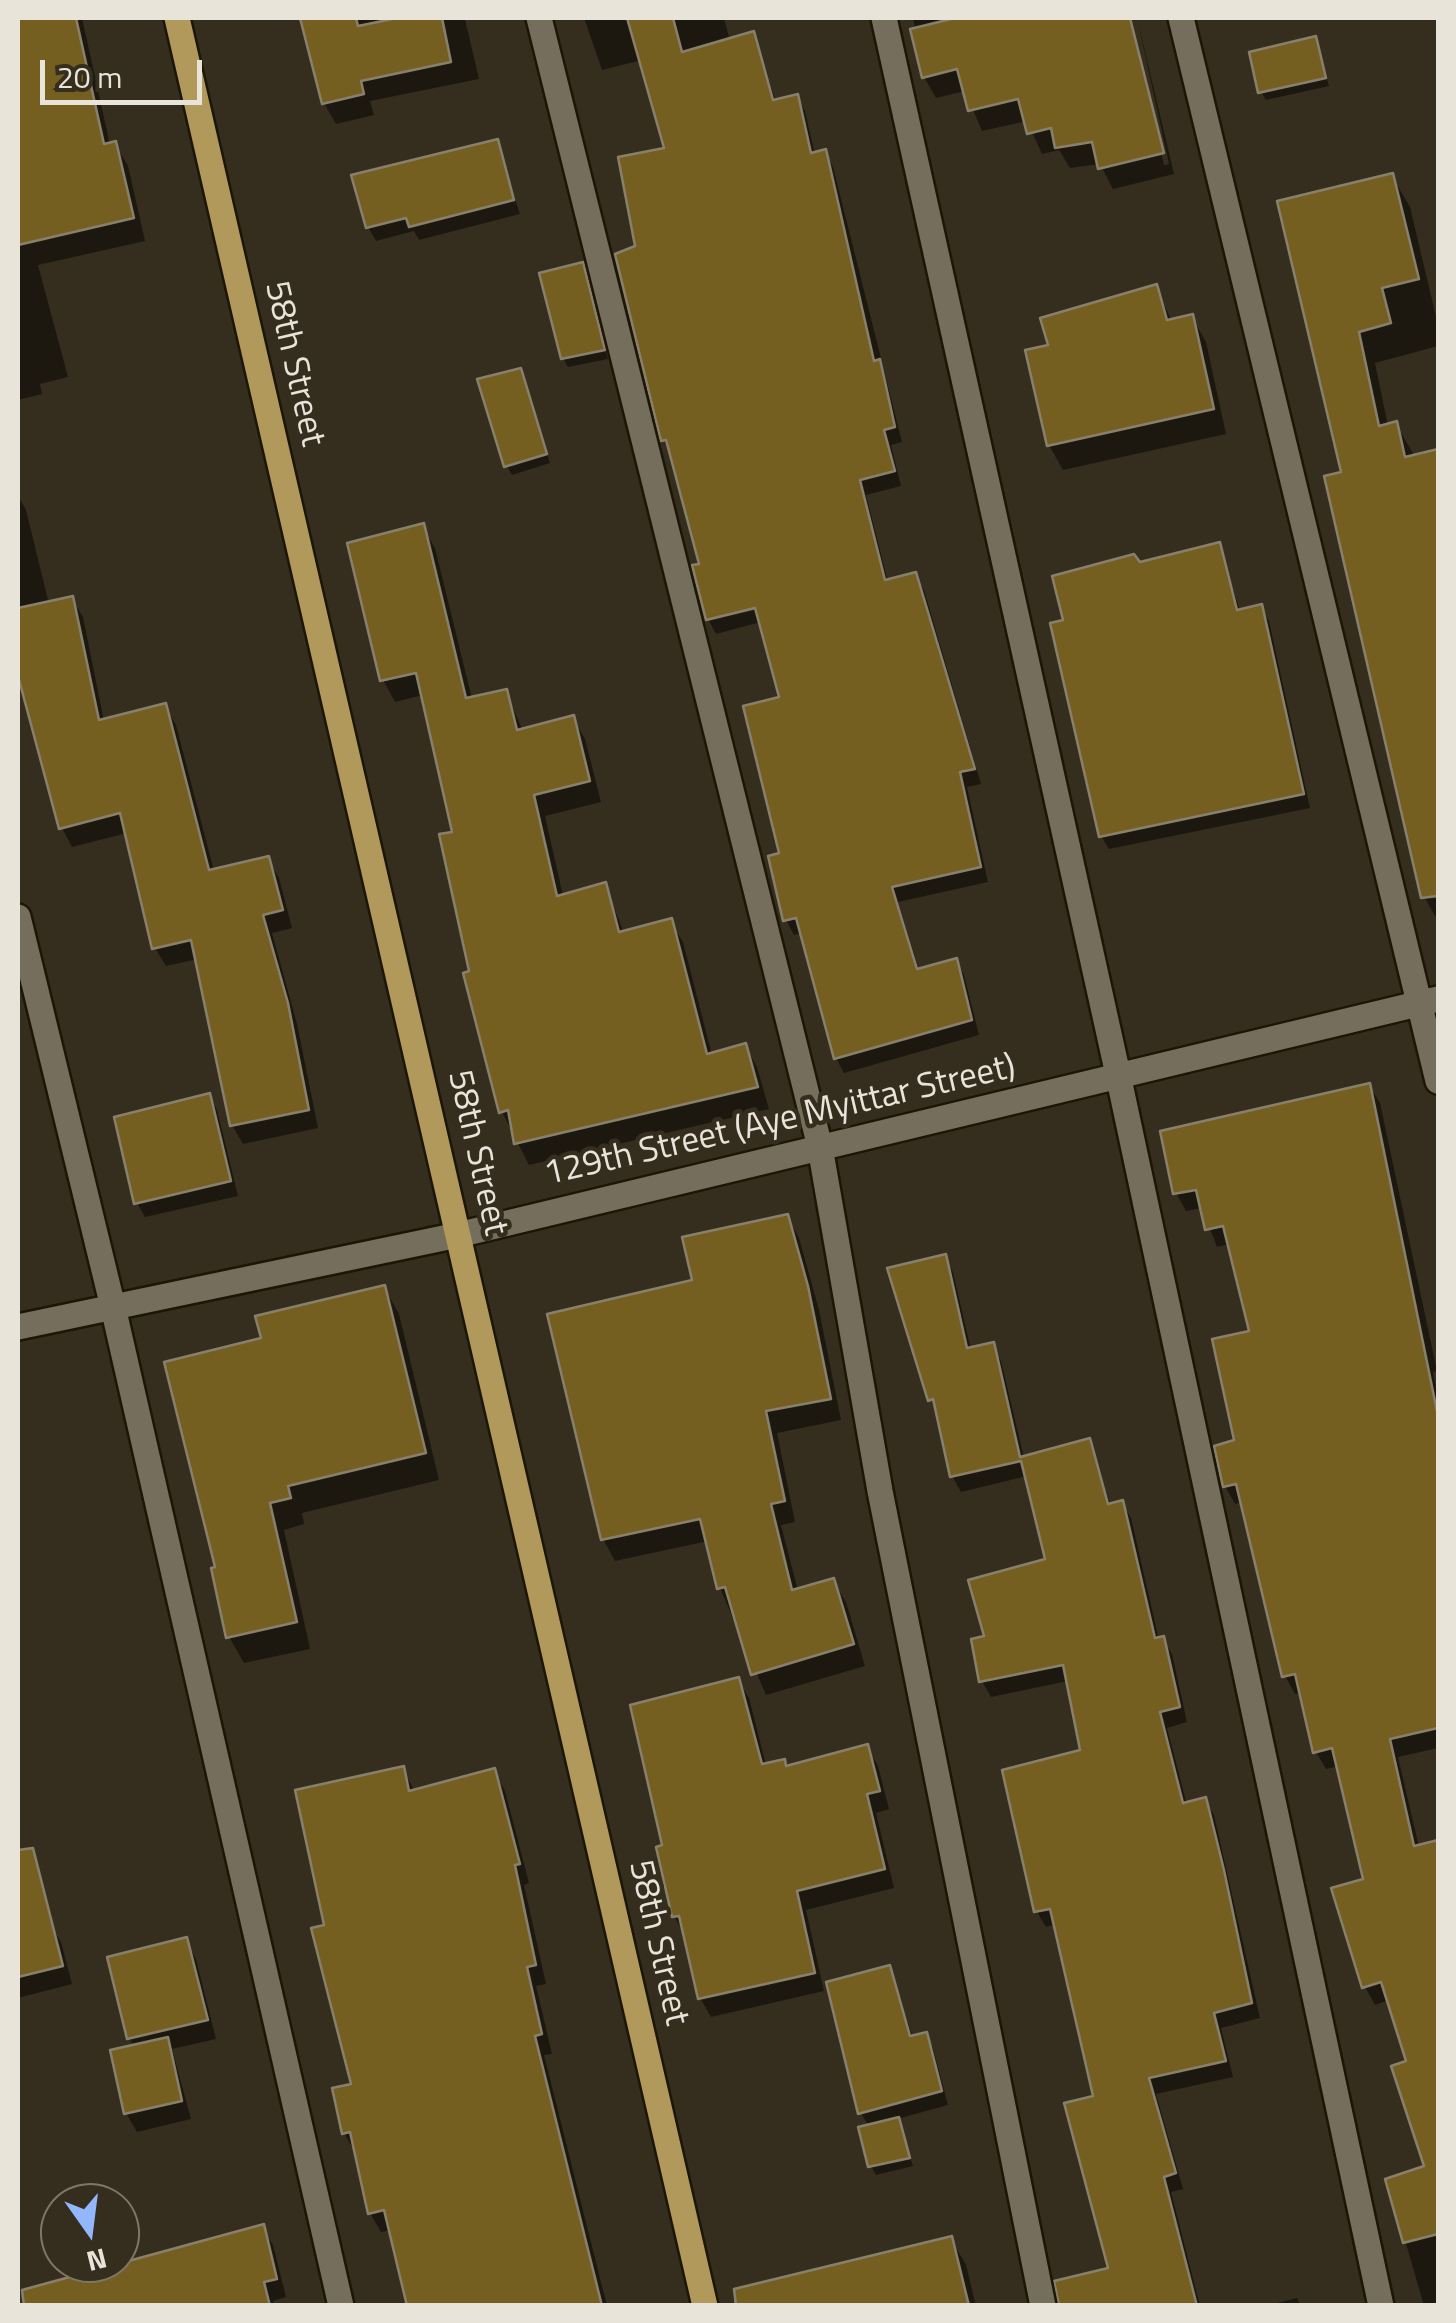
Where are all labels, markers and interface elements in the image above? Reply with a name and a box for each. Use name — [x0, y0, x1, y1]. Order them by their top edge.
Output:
scale bar — [45, 40, 208, 102]
text: 20 m — [57, 54, 122, 100]
street label: 58th Street — [254, 277, 332, 451]
street label: 129th Street (Aye Myittar Street) — [540, 1047, 1020, 1197]
street label: 58th Street — [437, 1066, 515, 1240]
street label: 58th Street — [618, 1856, 696, 2030]
north arrow — [40, 2183, 140, 2283]
text: N — [82, 2237, 112, 2284]

